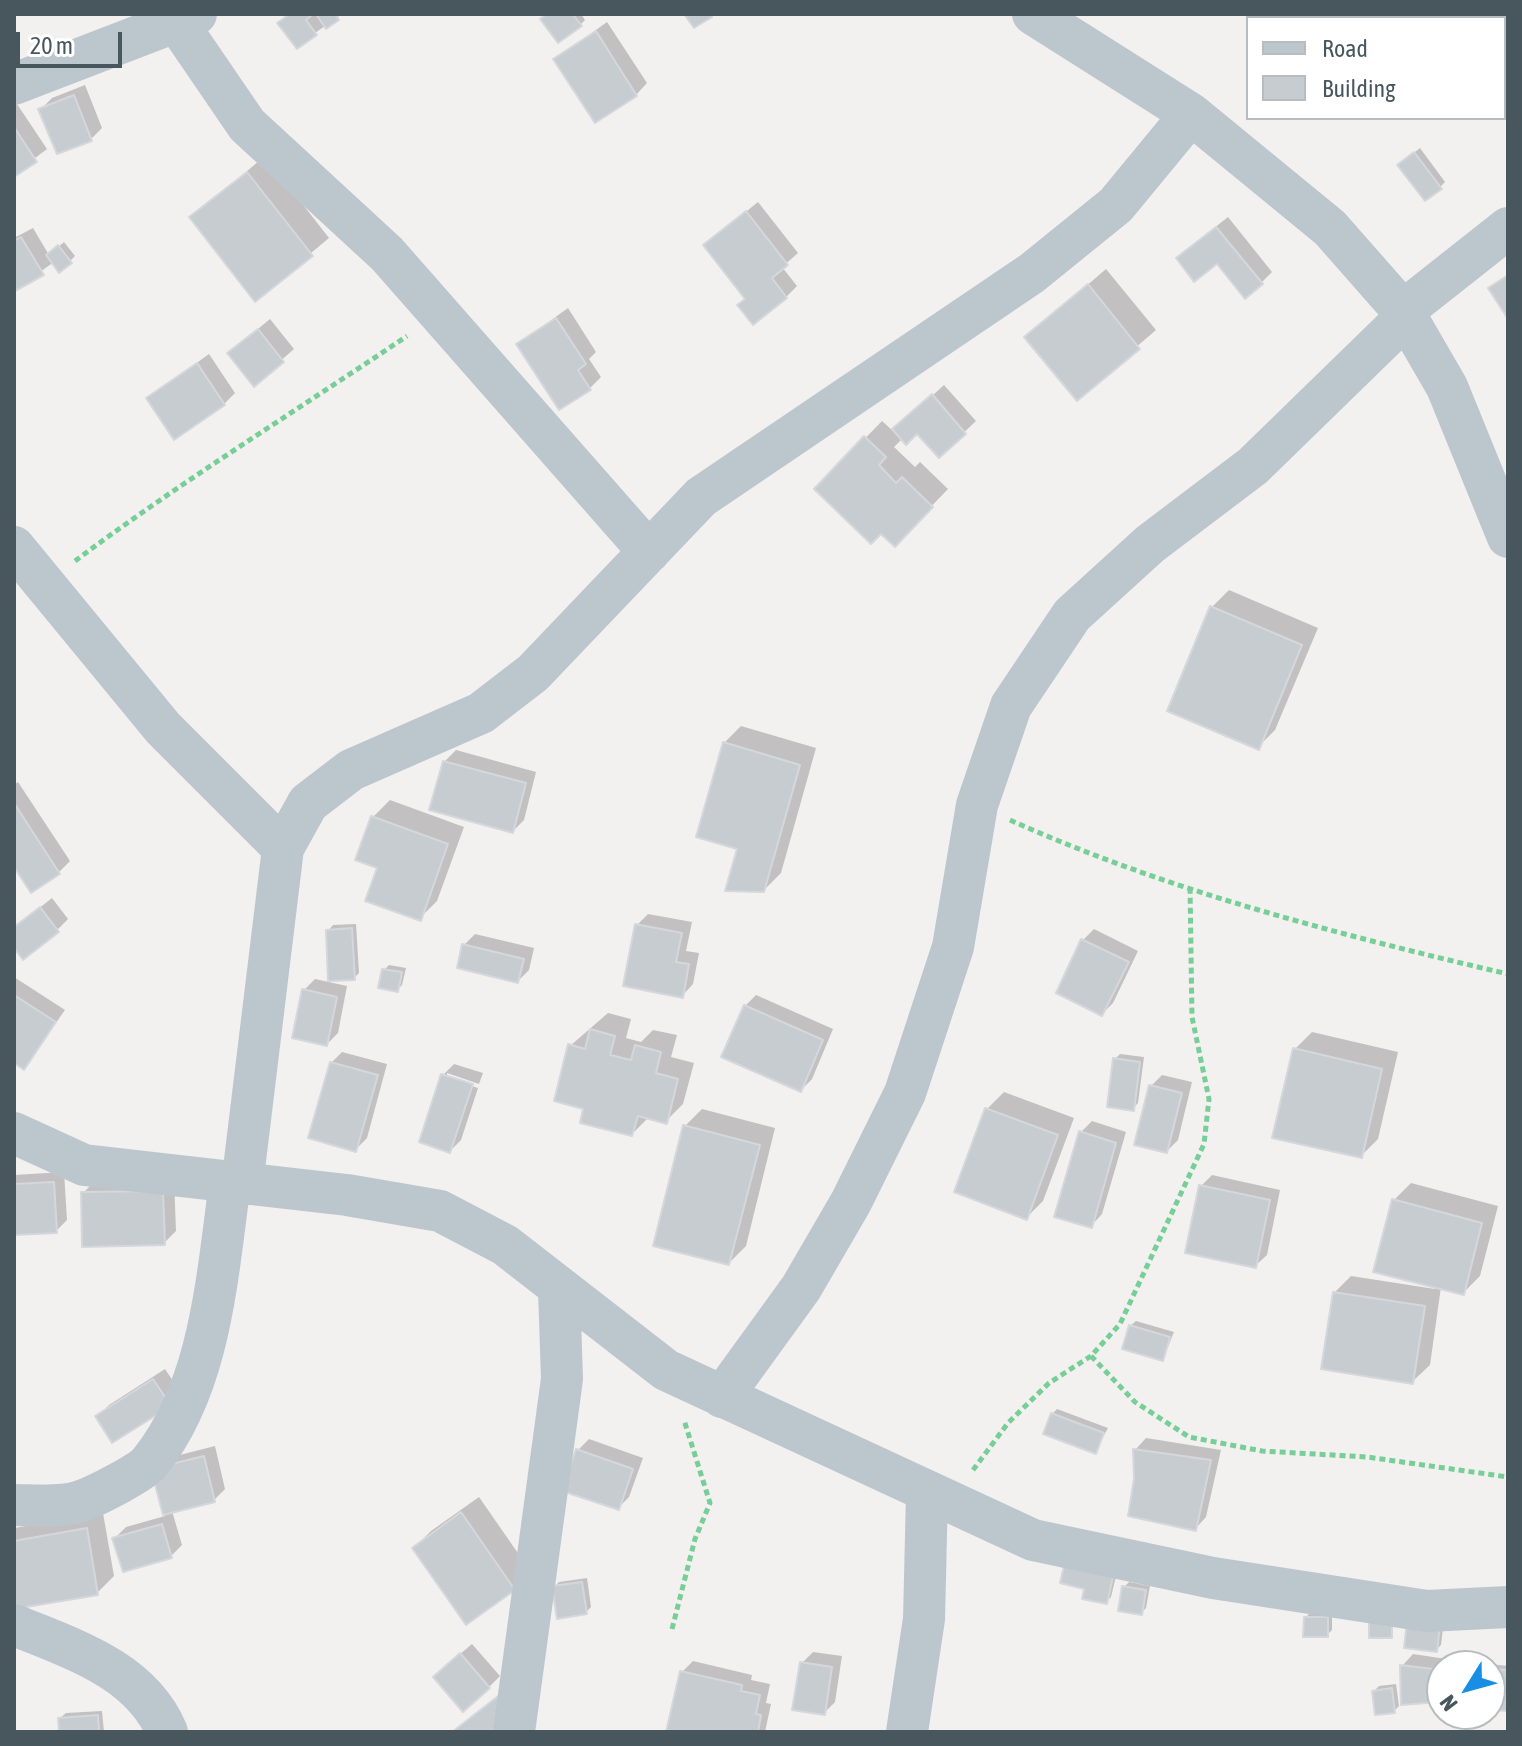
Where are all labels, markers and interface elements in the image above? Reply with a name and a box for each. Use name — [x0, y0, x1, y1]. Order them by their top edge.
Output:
scale bar — [20, 16, 126, 66]
legend — [1246, 16, 1506, 120]
text: 20 m — [30, 32, 73, 59]
text: Road — [1322, 35, 1368, 62]
text: Building — [1322, 75, 1395, 102]
north arrow — [1426, 1650, 1506, 1730]
text: N — [1434, 1690, 1463, 1716]

